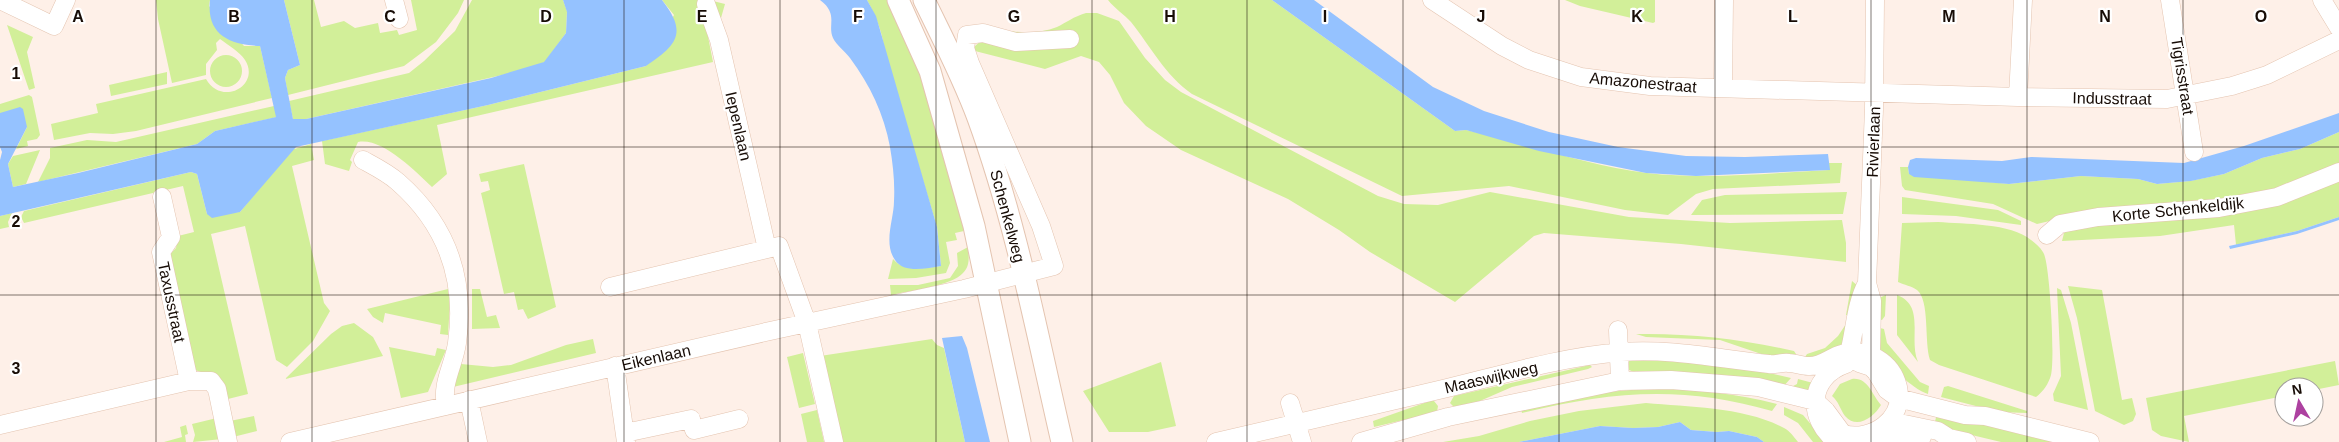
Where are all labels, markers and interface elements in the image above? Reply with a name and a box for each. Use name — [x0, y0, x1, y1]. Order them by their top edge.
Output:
text: A — [72, 8, 84, 25]
text: B — [228, 8, 240, 25]
text: C — [384, 8, 396, 25]
text: D — [540, 8, 552, 25]
text: E — [697, 8, 708, 25]
text: F — [853, 8, 863, 25]
text: G — [1008, 8, 1020, 25]
text: H — [1164, 8, 1176, 25]
text: I — [1323, 8, 1327, 25]
text: J — [1477, 8, 1485, 25]
text: K — [1631, 8, 1643, 25]
text: L — [1788, 8, 1798, 25]
text: M — [1942, 8, 1956, 25]
text: N — [2099, 8, 2111, 25]
text: O — [2255, 8, 2267, 25]
street label: Tigrisstraat — [2168, 36, 2197, 117]
text: 1 — [12, 65, 21, 82]
street label: Amazonestraat — [1589, 69, 1698, 96]
street label: Indusstraat — [2072, 89, 2152, 108]
street label: Iepenlaan — [722, 90, 755, 162]
street label: Rivierlaan — [1864, 106, 1883, 178]
street label: Schenkelweg — [987, 168, 1028, 264]
street label: Korte Schenkeldijk — [2111, 194, 2246, 225]
text: 2 — [12, 213, 21, 230]
street label: Taxusstraat — [155, 260, 188, 344]
street label: Eikenlaan — [620, 341, 692, 374]
street label: Maaswijkweg — [1443, 359, 1539, 396]
text: 3 — [12, 360, 21, 377]
north arrow — [2274, 377, 2324, 427]
text: N — [2291, 380, 2303, 398]

